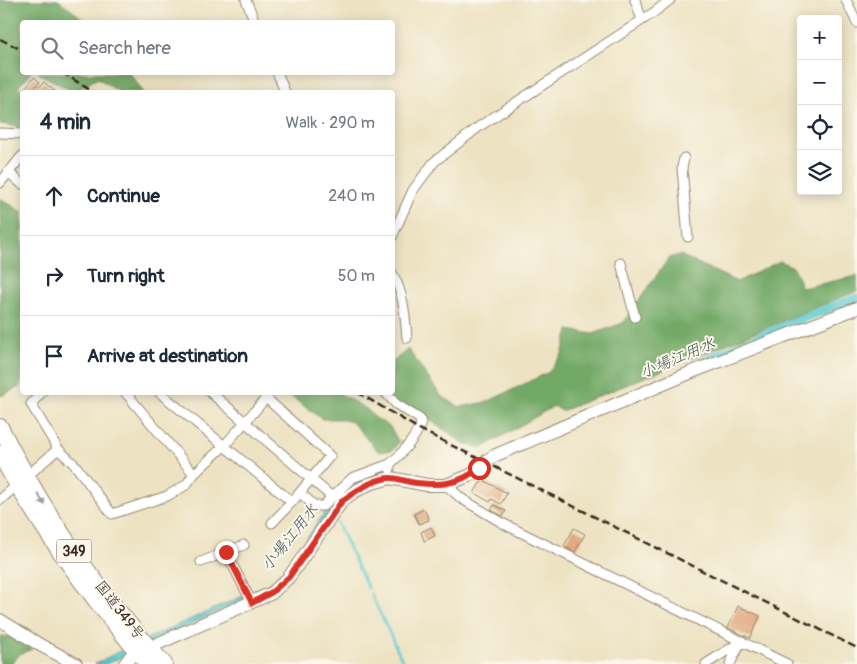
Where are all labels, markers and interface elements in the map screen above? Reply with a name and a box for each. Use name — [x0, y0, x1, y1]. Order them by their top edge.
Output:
map controls — [797, 15, 842, 195]
button: + — [797, 15, 842, 60]
search box — [20, 20, 395, 75]
icon: search — [38, 34, 66, 62]
text: Search here — [78, 36, 171, 60]
button: − — [797, 60, 842, 105]
button: locate — [797, 105, 842, 150]
text: 4 min — [40, 109, 91, 136]
text: Walk · 290 m — [286, 113, 375, 133]
button: layers — [797, 150, 842, 195]
icon: ahead — [40, 182, 68, 210]
text: Continue — [87, 184, 160, 208]
text: 240 m — [328, 186, 375, 206]
icon: right — [40, 262, 68, 290]
text: Turn right — [87, 264, 165, 288]
text: 50 m — [338, 266, 375, 286]
water label: 小場江用水 — [637, 333, 718, 383]
icon: arrive — [40, 342, 68, 370]
text: Arrive at destination — [87, 344, 248, 368]
route start — [468, 457, 491, 480]
one-way arrow — [37, 493, 46, 506]
water label: 小場江用水 — [257, 500, 323, 575]
road number: 349 — [56, 540, 92, 562]
route end — [215, 541, 238, 564]
street label: 国道349号 — [91, 577, 149, 644]

